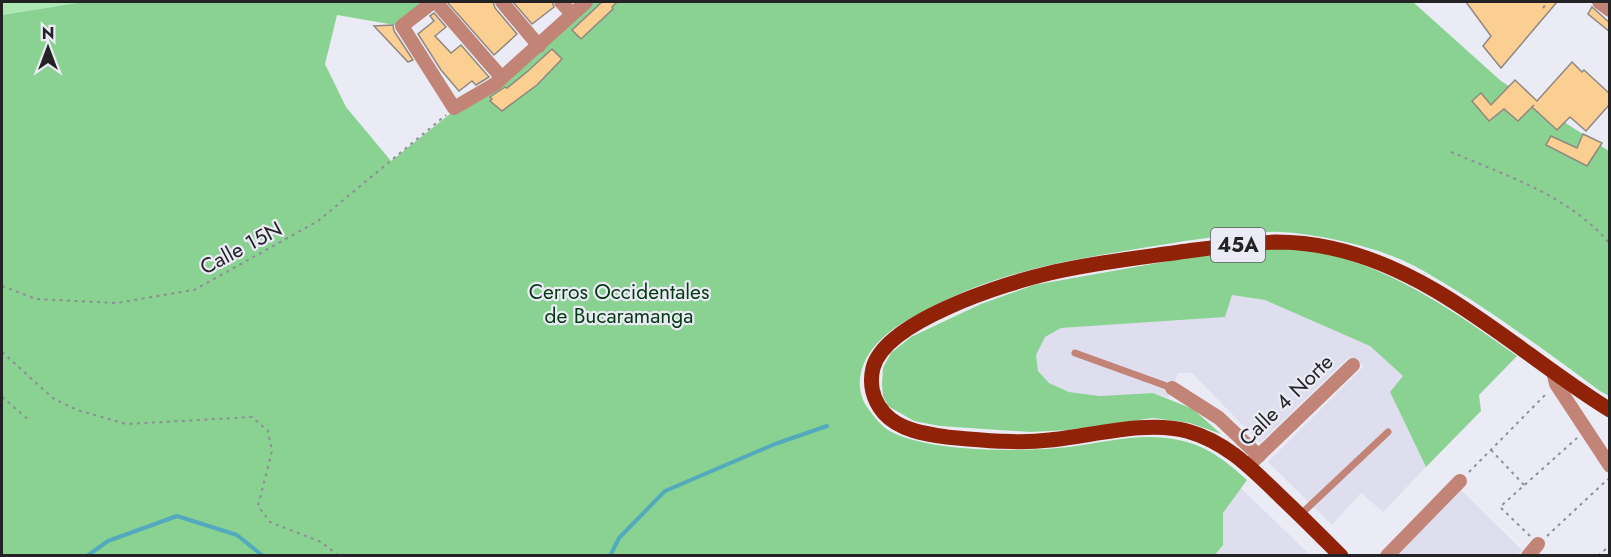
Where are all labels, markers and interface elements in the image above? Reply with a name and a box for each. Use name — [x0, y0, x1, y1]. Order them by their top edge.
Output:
north arrow — [18, 18, 78, 78]
text: N — [42, 22, 54, 45]
street label: Calle 15N — [195, 214, 287, 282]
road number: 45A — [1211, 228, 1265, 262]
park label: Cerros Occidentales de Bucaramanga — [529, 277, 709, 331]
street label: Calle 4 Norte — [1232, 347, 1340, 453]

